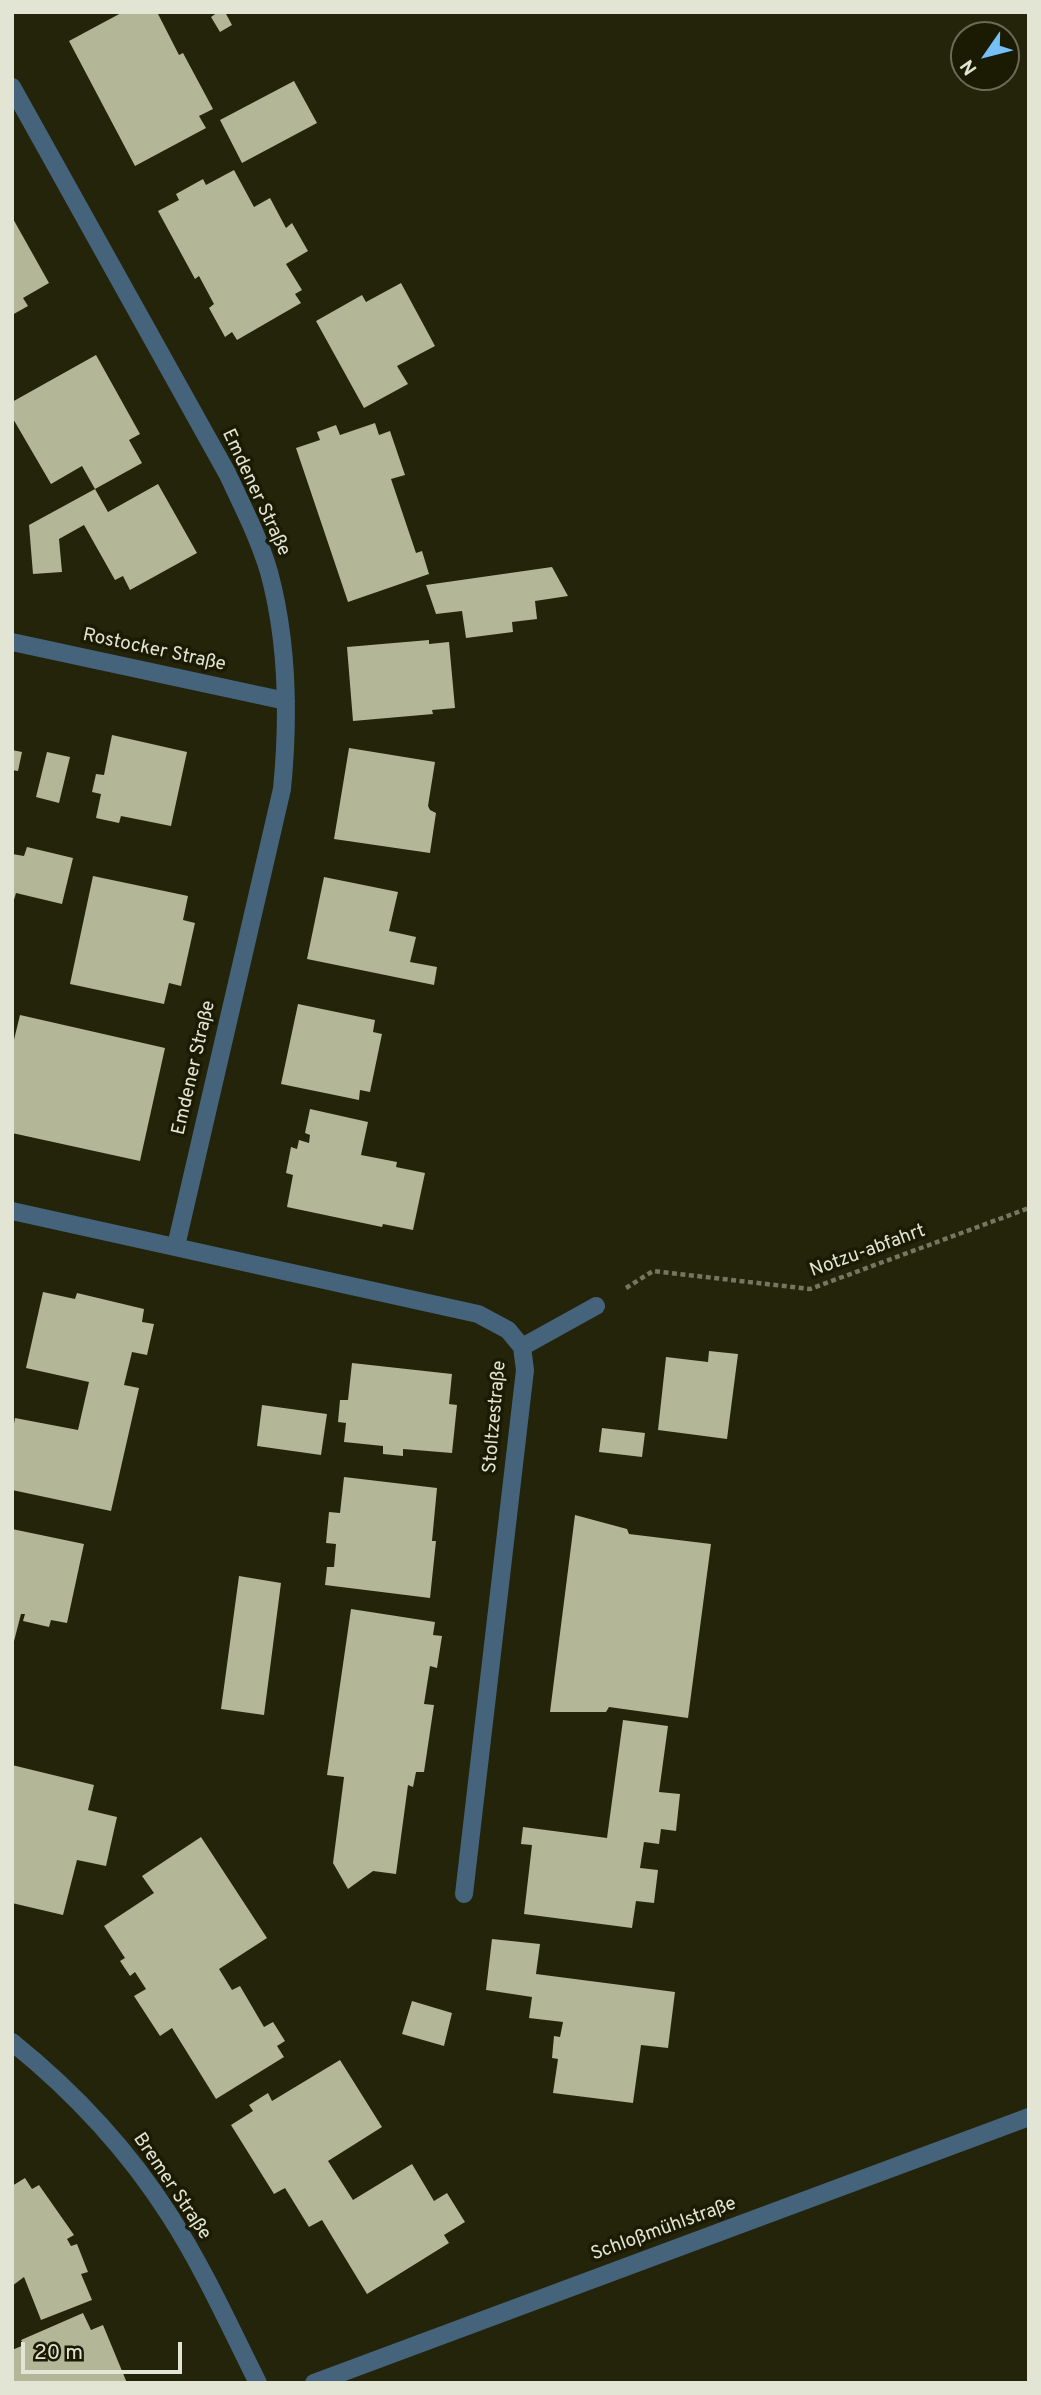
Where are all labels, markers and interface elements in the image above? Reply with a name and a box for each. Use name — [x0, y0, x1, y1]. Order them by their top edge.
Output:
north arrow — [950, 21, 1020, 91]
text: N — [956, 54, 983, 79]
street label: Emdener Straße — [216, 426, 294, 560]
street label: Rostocker Straße — [80, 625, 228, 677]
street label: Emdener Straße — [168, 999, 222, 1137]
street label: Notzu-abfahrt — [807, 1221, 929, 1283]
street label: Stoltzestraße — [480, 1360, 512, 1474]
street label: Bremer Straße — [127, 2129, 215, 2245]
street label: Schloßmühlstraße — [588, 2193, 740, 2267]
scale bar — [24, 2328, 186, 2372]
text: 20 m — [34, 2340, 83, 2367]

